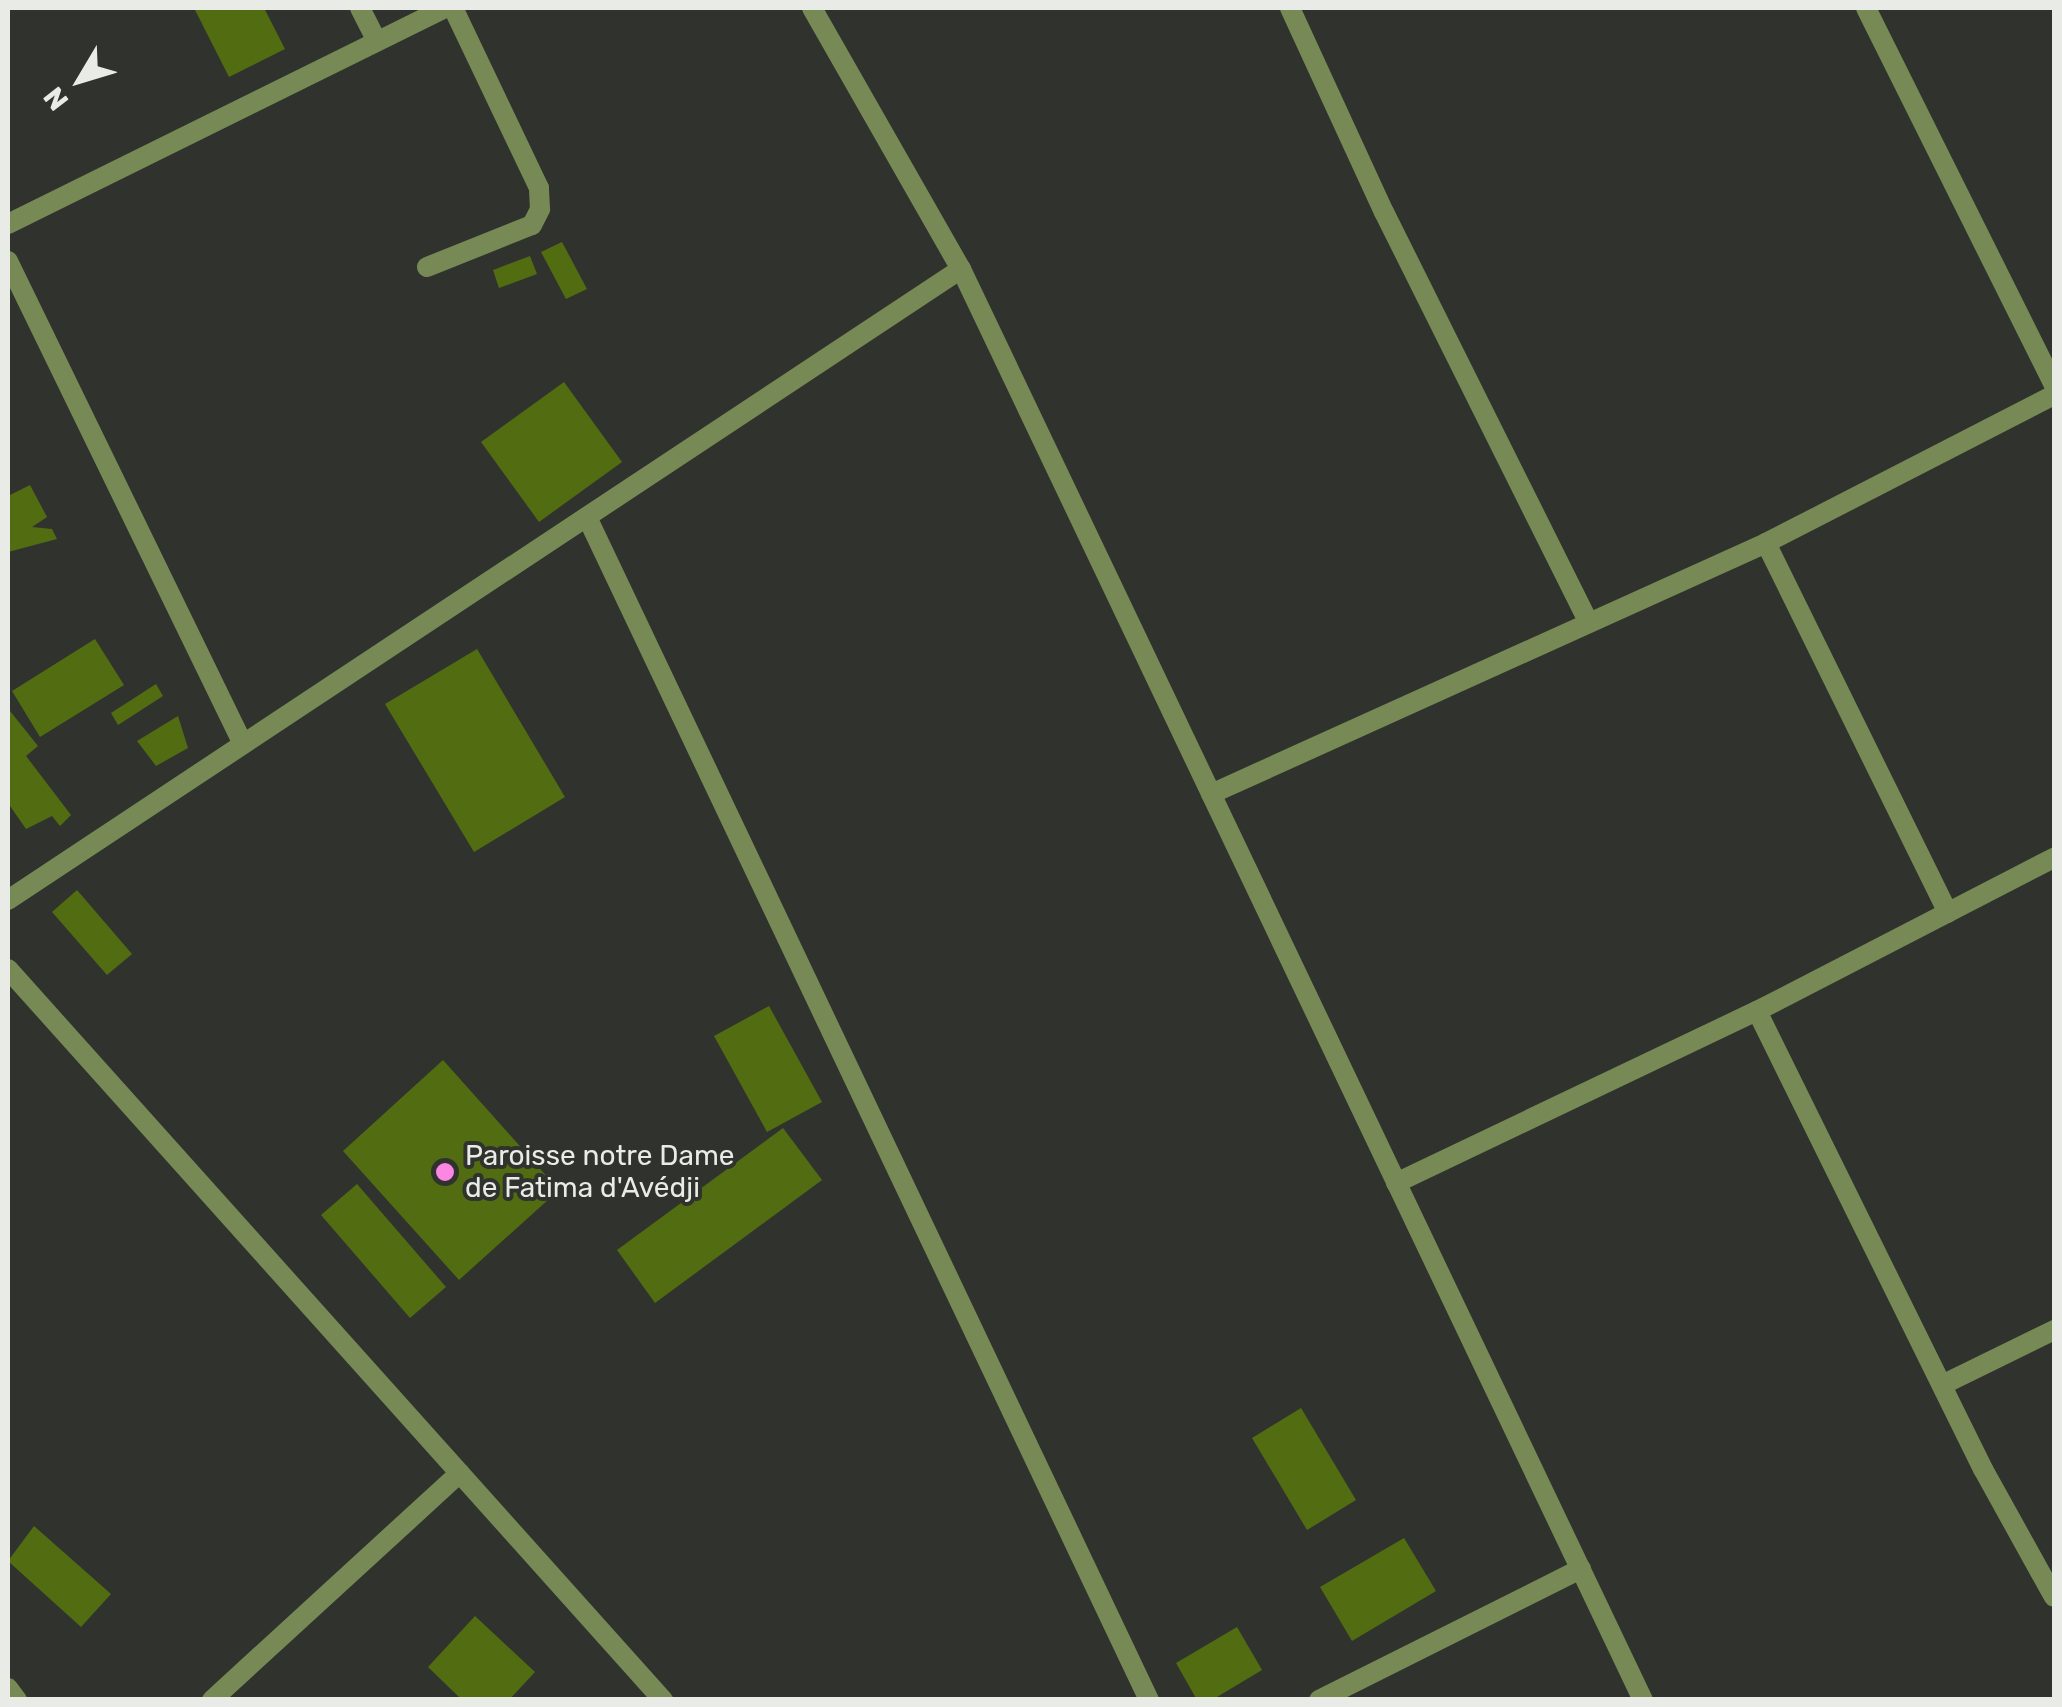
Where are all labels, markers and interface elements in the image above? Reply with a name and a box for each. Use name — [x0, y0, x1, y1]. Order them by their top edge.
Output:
north arrow — [30, 30, 130, 130]
text: N — [37, 81, 75, 117]
place label: Paroisse notre Dame de Fatima d'Avédji — [465, 1139, 735, 1205]
marker: Paroisse notre Dame de Fatima d'Avédji — [434, 1161, 456, 1183]

